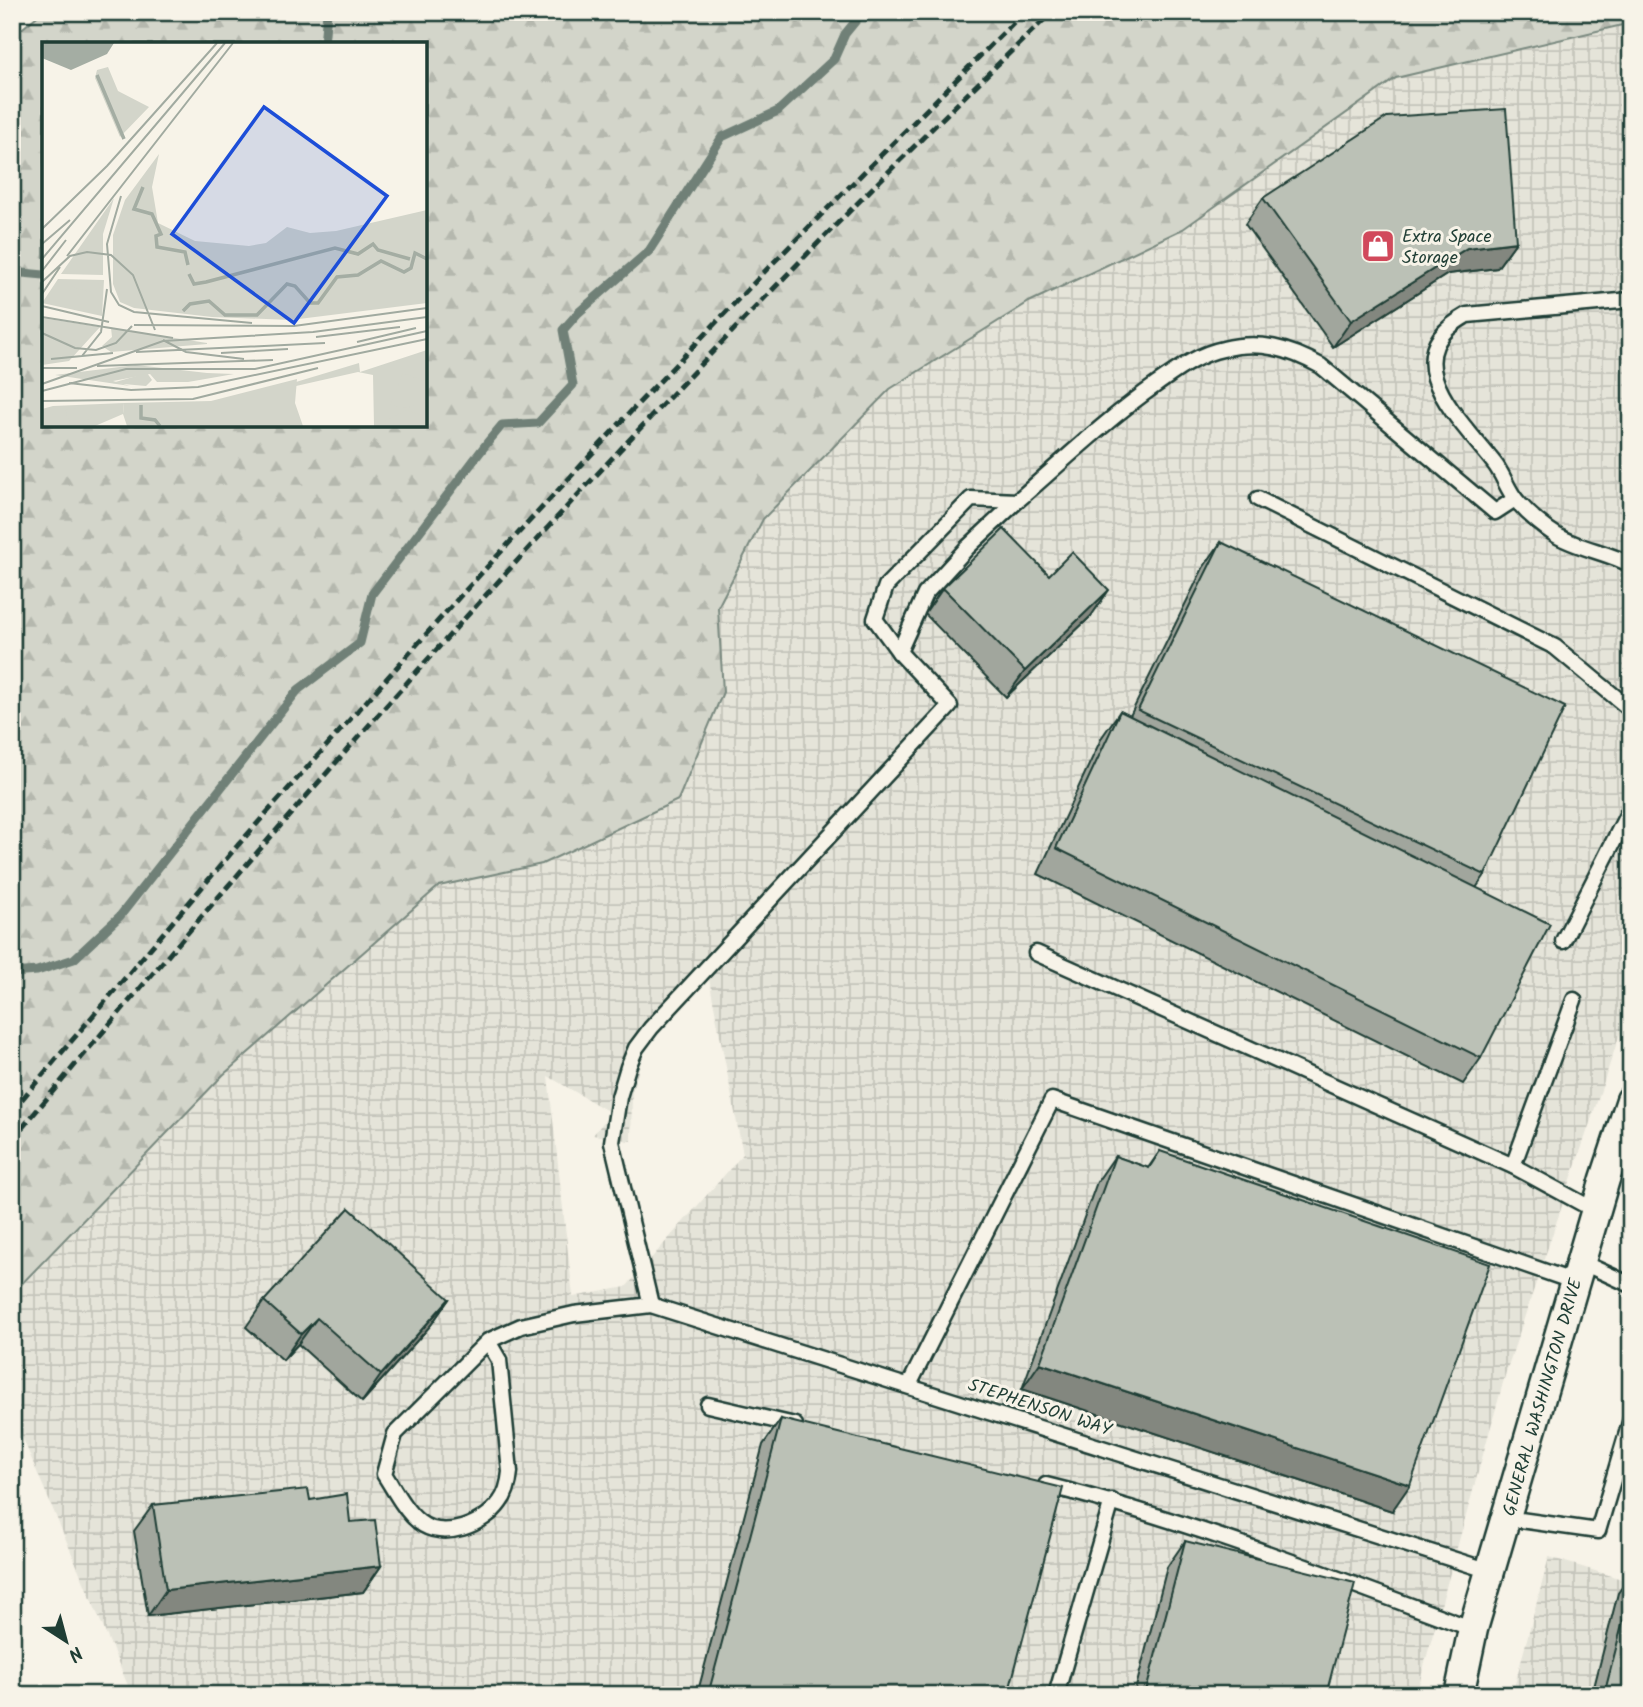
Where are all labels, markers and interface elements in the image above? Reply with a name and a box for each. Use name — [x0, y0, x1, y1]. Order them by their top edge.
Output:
inset map — [42, 42, 427, 427]
place label: Extra Space Storage — [1402, 223, 1492, 273]
shop icon: Extra Space Storage — [1359, 227, 1397, 265]
street label: GENERAL WASHINGTON DRIVE — [1496, 1275, 1591, 1520]
street label: STEPHENSON WAY — [964, 1372, 1116, 1446]
north arrow — [32, 1606, 102, 1676]
text: N — [61, 1637, 88, 1669]

